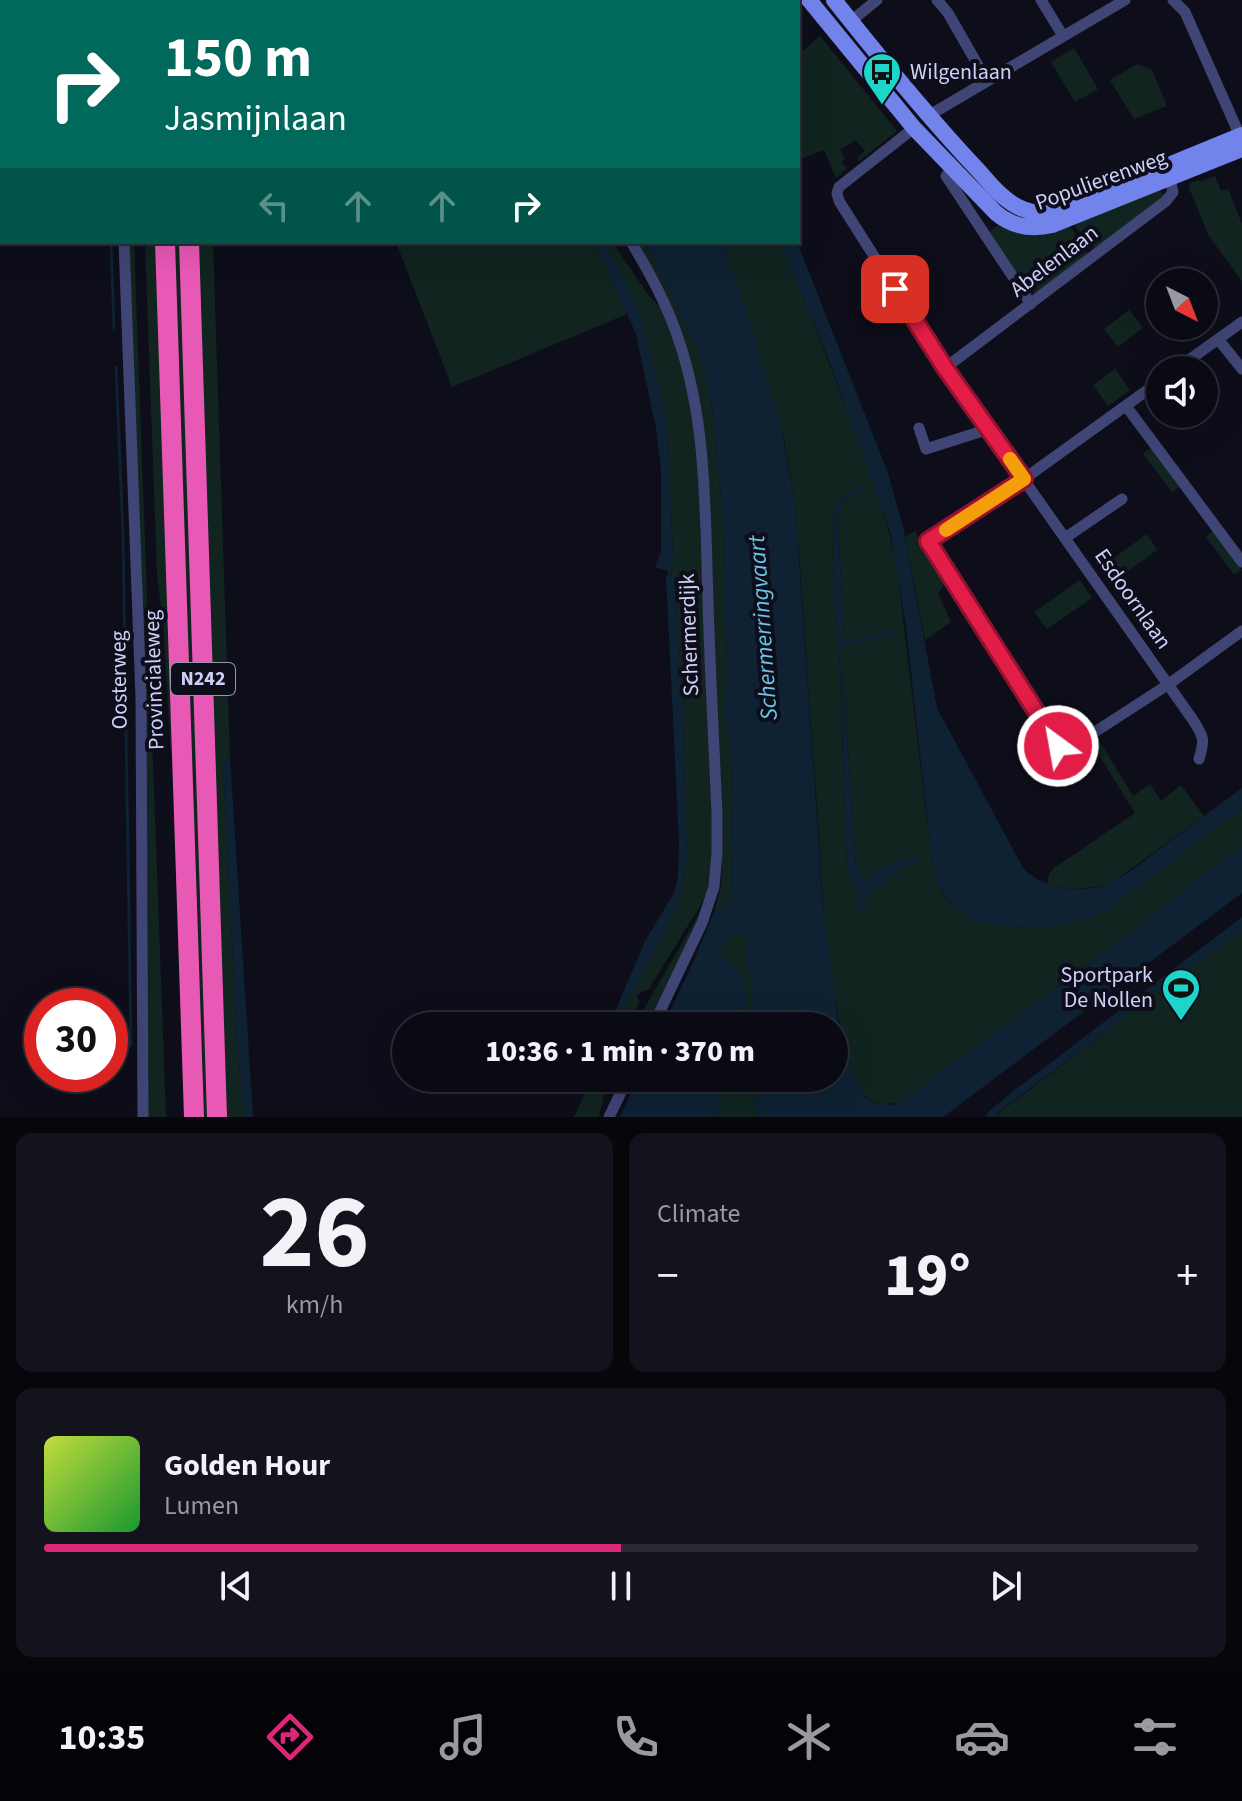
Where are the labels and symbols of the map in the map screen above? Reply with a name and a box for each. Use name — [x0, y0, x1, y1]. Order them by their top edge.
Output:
bus stop icon: Wilgenlaan — [861, 51, 903, 106]
place label: Wilgenlaan — [910, 56, 1012, 88]
street label: Populierenweg — [1031, 141, 1171, 219]
street label: Abelenlaan — [1003, 217, 1105, 305]
pin — [861, 255, 929, 323]
north arrow — [1146, 268, 1218, 340]
water label: Schermerringvaart — [739, 533, 787, 722]
street label: Esdoornlaan — [1087, 542, 1179, 656]
street label: Schermerdijk — [671, 573, 707, 697]
street label: Provincialeweg — [136, 609, 172, 751]
street label: Oosterweg — [102, 630, 136, 730]
road number: N242 — [171, 663, 235, 695]
position arrow — [1016, 704, 1100, 788]
place label: Sportpark De Nollen — [1061, 959, 1153, 1016]
sports icon: Sportpark De Nollen — [1160, 967, 1202, 1022]
speed limit sign: 30 — [24, 988, 128, 1092]

